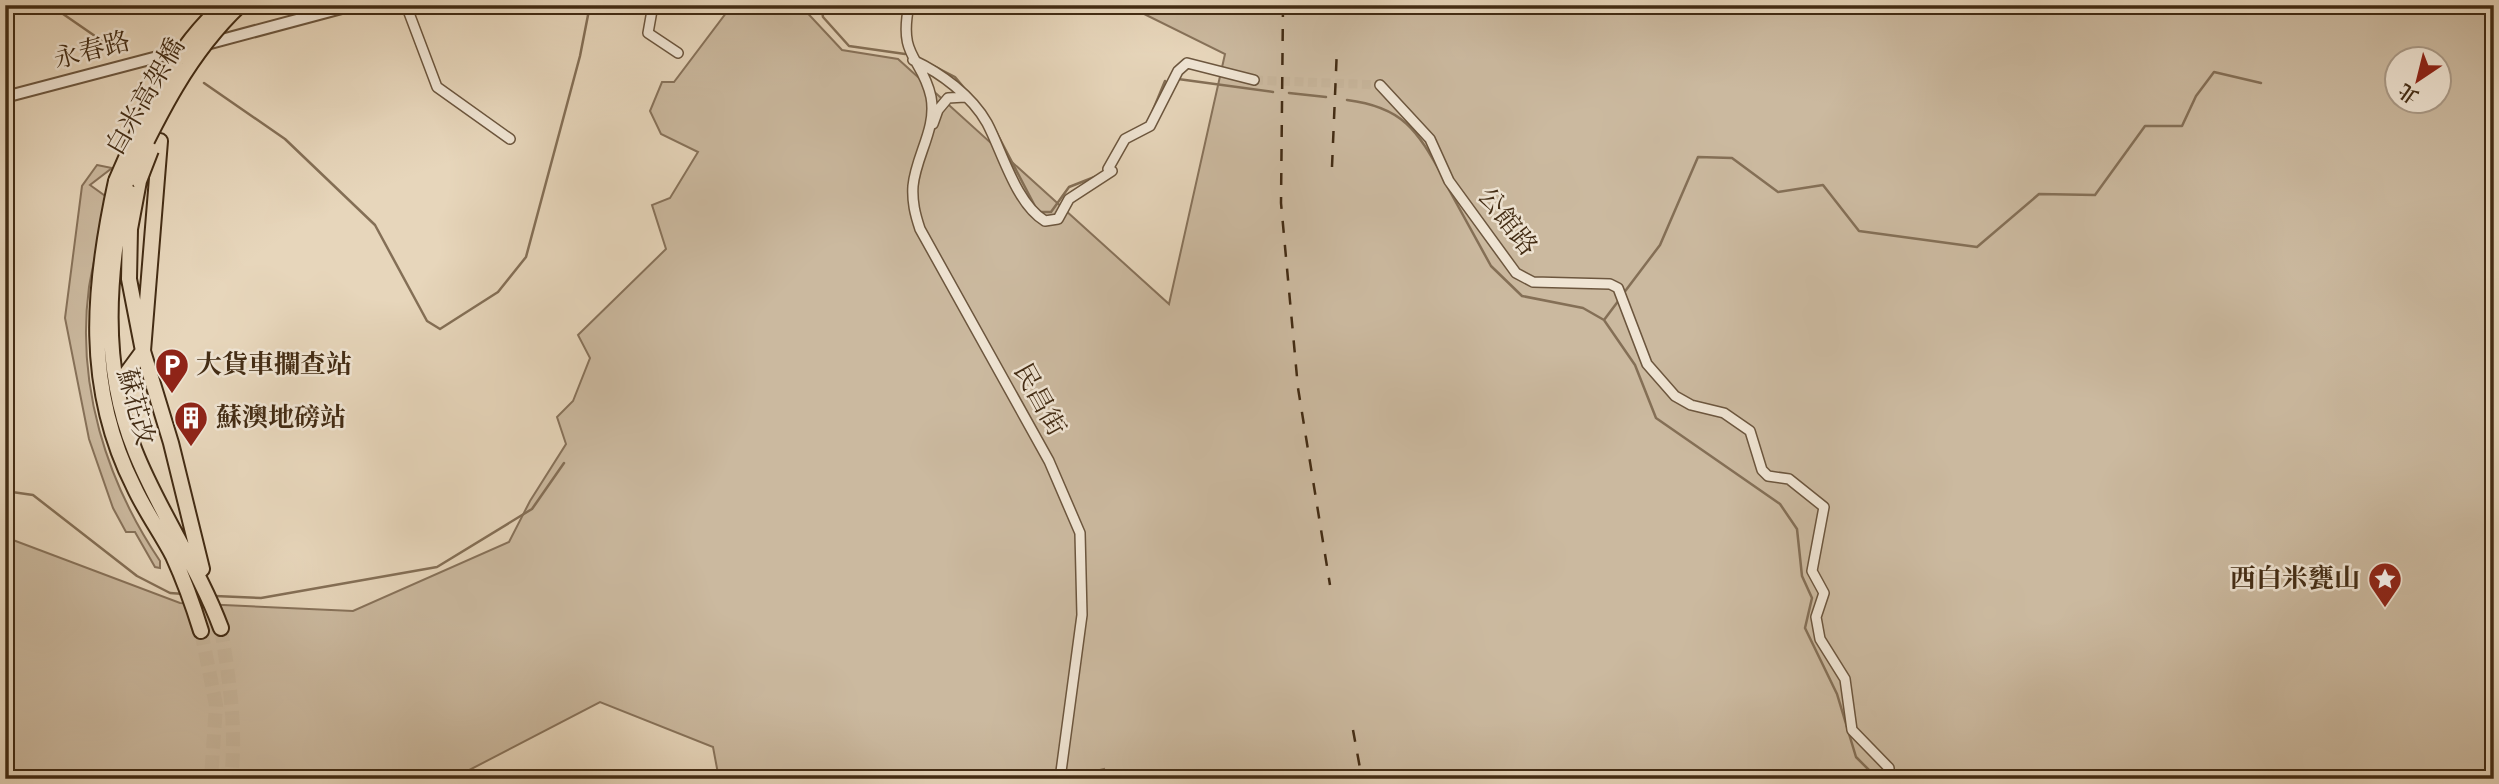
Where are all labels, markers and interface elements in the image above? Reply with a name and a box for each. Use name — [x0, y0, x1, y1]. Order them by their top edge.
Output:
street label: 永春路 — [50, 25, 134, 77]
street label: 白米高架橋 — [99, 32, 193, 162]
north arrow — [2384, 46, 2454, 116]
text: 北 — [2395, 77, 2424, 108]
street label: 公館路 — [1470, 181, 1544, 263]
parking icon: 大貨車攔查站 — [153, 346, 191, 395]
place label: 大貨車攔查站 — [196, 349, 352, 382]
street label: 民昌街 — [1006, 358, 1072, 442]
street label: 蘇花改 — [109, 365, 161, 449]
building icon: 蘇澳地磅站 — [172, 399, 210, 448]
place label: 蘇澳地磅站 — [216, 402, 346, 435]
place icon: 西白米甕山 — [2366, 560, 2404, 609]
place label: 西白米甕山 — [2230, 563, 2360, 596]

